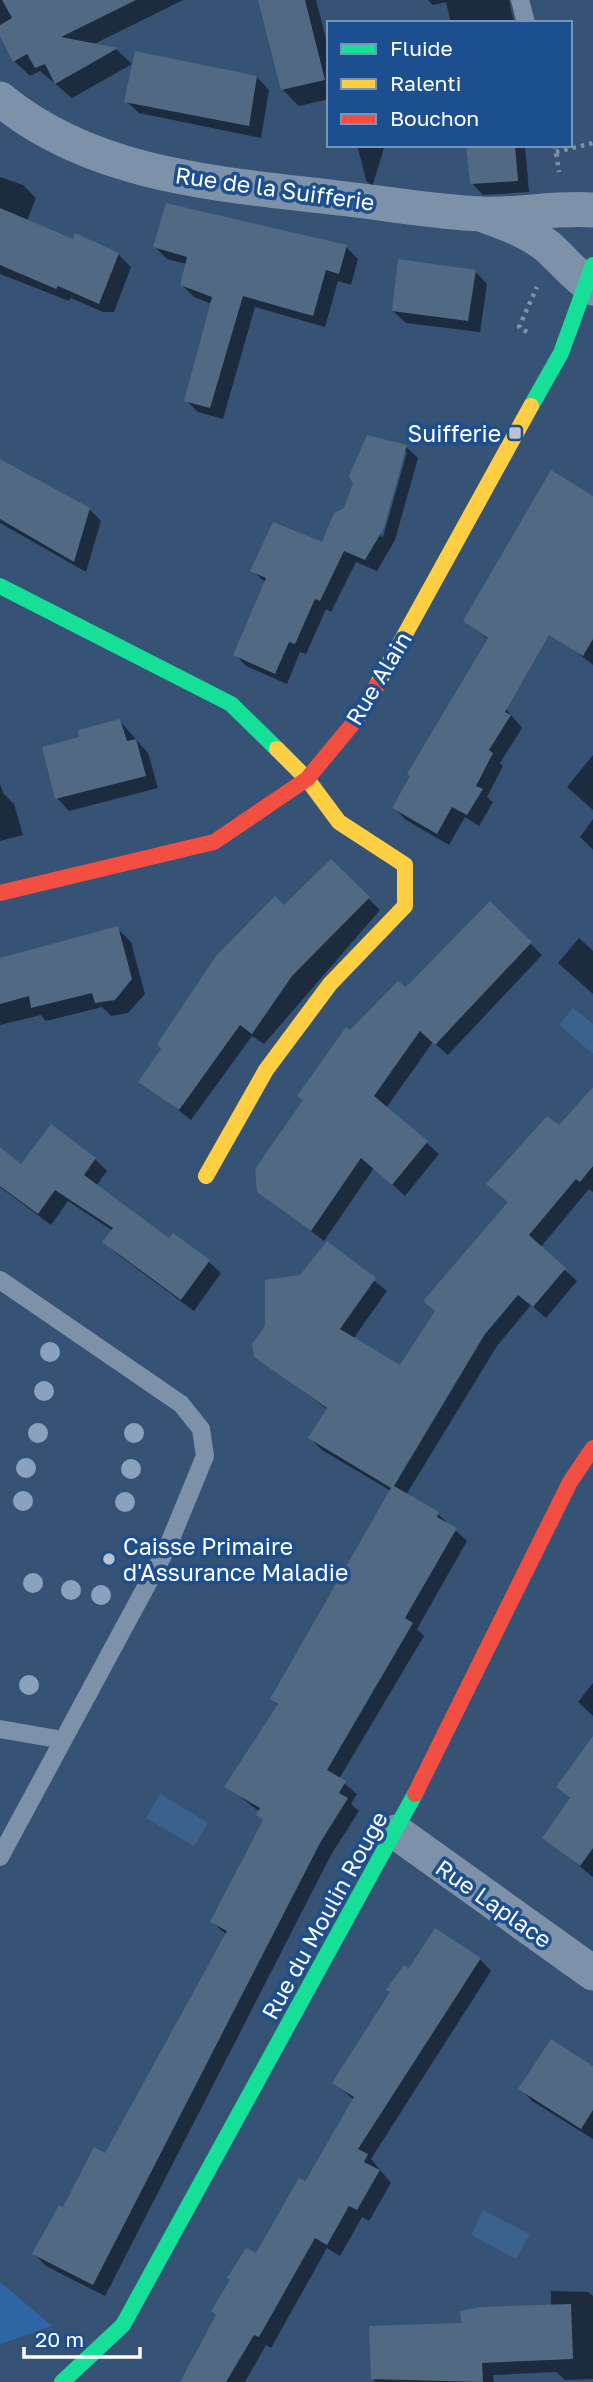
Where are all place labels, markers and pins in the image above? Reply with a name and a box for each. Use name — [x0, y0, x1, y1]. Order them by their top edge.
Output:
place label: Suifferie — [408, 419, 501, 447]
marker: Suifferie — [507, 425, 523, 441]
place label: Caisse Primaire d'Assurance Maladie — [123, 1532, 348, 1586]
marker: Caisse Primaire d'Assurance Maladie — [101, 1551, 117, 1567]

